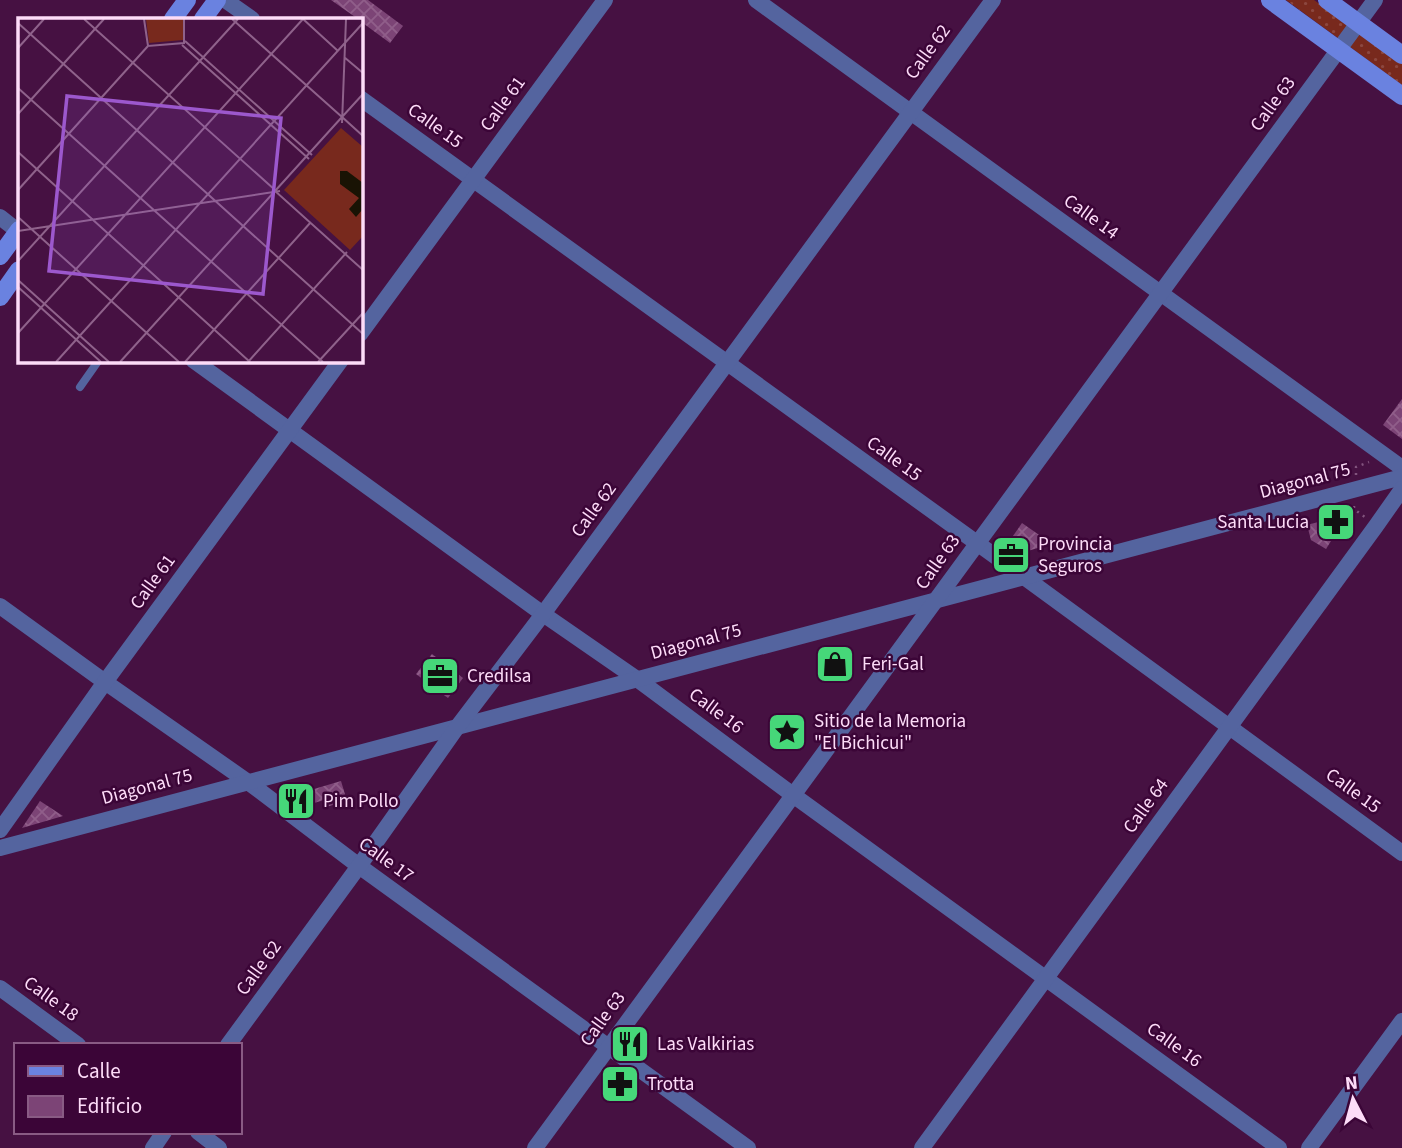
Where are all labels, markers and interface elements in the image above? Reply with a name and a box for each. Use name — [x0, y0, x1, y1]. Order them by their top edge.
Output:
inset map — [18, 18, 362, 362]
street label: Calle 62 — [899, 19, 957, 85]
street label: Calle 61 — [474, 71, 532, 137]
street label: Calle 63 — [1244, 71, 1302, 137]
street label: Calle 15 — [402, 97, 468, 155]
street label: Calle 14 — [1058, 188, 1124, 246]
street label: Calle 15 — [861, 430, 927, 488]
street label: Diagonal 75 — [1257, 456, 1353, 506]
street label: Calle 62 — [565, 477, 623, 543]
pharmacy icon: Santa Lucia — [1315, 501, 1357, 543]
place label: Santa Lucia — [1217, 509, 1309, 536]
street label: Calle 63 — [909, 529, 967, 595]
place label: Provincia Seguros — [1038, 531, 1112, 580]
office icon: Provincia Seguros — [990, 534, 1032, 576]
street label: Calle 61 — [124, 549, 182, 615]
street label: Diagonal 75 — [648, 617, 744, 667]
shop icon: Feri-Gal — [814, 643, 856, 685]
place label: Feri-Gal — [862, 651, 924, 678]
office icon: Credilsa — [419, 655, 461, 697]
place label: Credilsa — [467, 663, 531, 690]
street label: Calle 16 — [683, 681, 749, 741]
place label: Sitio de la Memoria "El Bichicui" — [814, 708, 966, 757]
place icon: Sitio de la Memoria "El Bichicui" — [766, 711, 808, 753]
street label: Diagonal 75 — [99, 762, 195, 812]
street label: Calle 15 — [1320, 762, 1386, 820]
street label: Calle 64 — [1117, 773, 1175, 839]
restaurant icon: Pim Pollo — [275, 780, 317, 822]
place label: Pim Pollo — [323, 788, 399, 815]
street label: Calle 17 — [353, 831, 419, 889]
street label: Calle 62 — [230, 935, 288, 1001]
street label: Calle 18 — [18, 970, 84, 1028]
street label: Calle 63 — [574, 986, 632, 1052]
street label: Calle 16 — [1141, 1016, 1207, 1074]
restaurant icon: Las Valkirias — [609, 1023, 651, 1065]
place label: Las Valkirias — [657, 1031, 754, 1058]
legend — [14, 1043, 242, 1134]
text: Calle — [77, 1056, 121, 1086]
pharmacy icon: Trotta — [599, 1063, 641, 1105]
north arrow — [1318, 1064, 1388, 1134]
text: N — [1344, 1069, 1359, 1098]
place label: Trotta — [647, 1071, 694, 1098]
text: Edificio — [77, 1091, 142, 1121]

